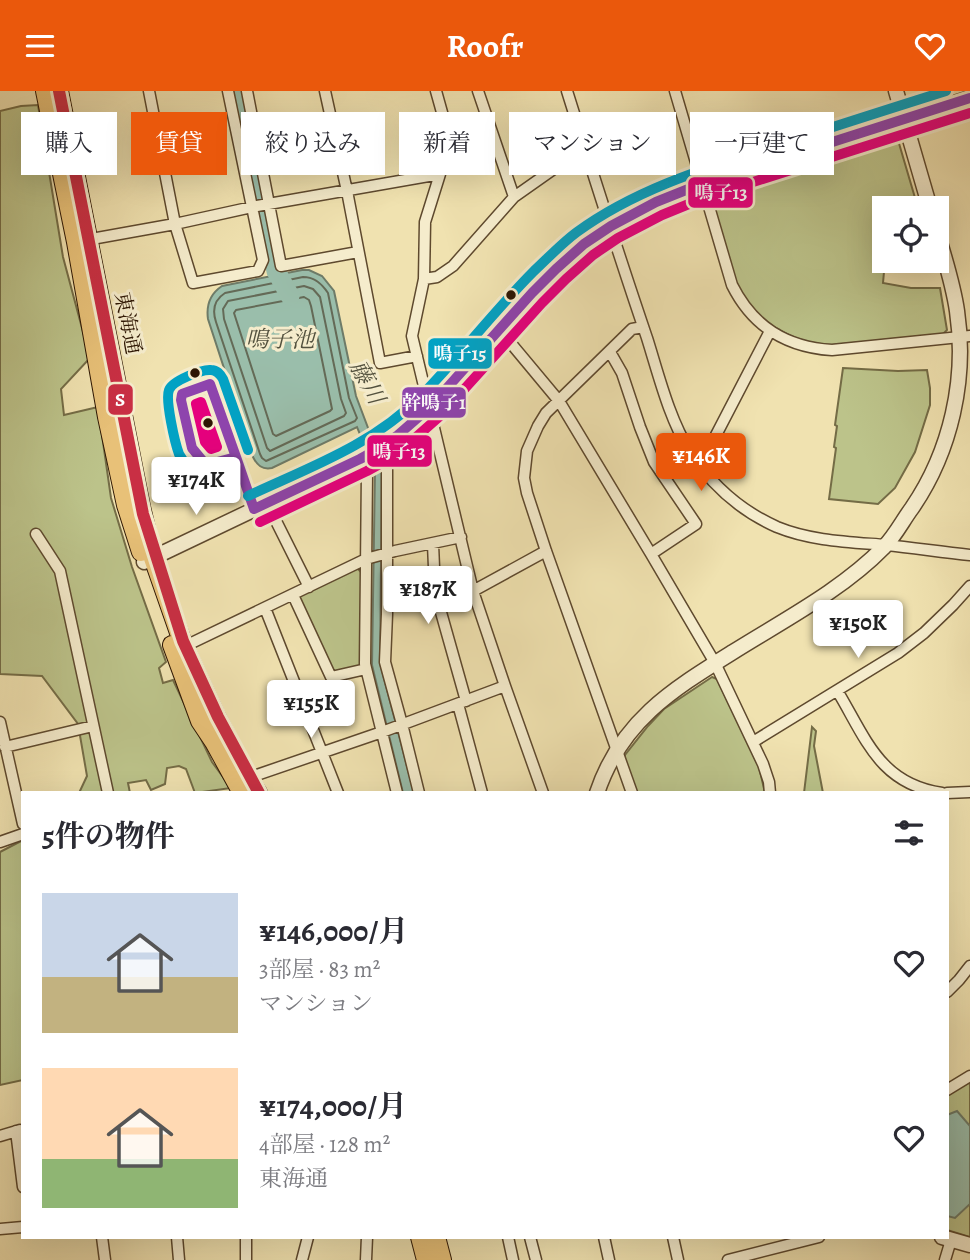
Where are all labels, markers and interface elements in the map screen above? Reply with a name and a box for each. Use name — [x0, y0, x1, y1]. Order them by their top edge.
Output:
text: Roofr — [447, 24, 523, 68]
icon: menu — [21, 27, 59, 65]
icon: heart — [911, 27, 949, 65]
chip: 購入 — [21, 112, 117, 175]
chip: 賃貸 — [131, 112, 227, 175]
chip: 絞り込み — [241, 112, 385, 175]
chip: 新着 — [399, 112, 495, 175]
chip: マンション — [509, 112, 676, 175]
chip: 一戸建て — [690, 112, 834, 175]
line badge: 鳴子13 — [687, 176, 754, 209]
text: 鳴子13 — [695, 180, 747, 206]
map controls — [872, 196, 949, 273]
button: locate — [872, 196, 949, 273]
unlabelled marker — [504, 288, 518, 302]
street label: 東海通 — [108, 289, 148, 357]
water label: 鳴子池 — [246, 324, 318, 355]
line badge: 鳴子15 — [427, 337, 493, 370]
text: 鳴子15 — [434, 341, 486, 367]
water label: 藤川 — [342, 354, 393, 412]
unlabelled marker — [188, 366, 202, 380]
line badge: S — [107, 383, 134, 416]
line badge: 幹鳴子1 — [401, 386, 467, 419]
text: S — [115, 387, 125, 413]
text: 幹鳴子1 — [402, 390, 466, 416]
unlabelled marker — [201, 416, 215, 430]
pin: ¥146K — [652, 433, 750, 493]
line badge: 鳴子13 — [366, 434, 433, 468]
text: 鳴子13 — [373, 439, 425, 465]
text: ¥146K — [672, 440, 730, 471]
pin: ¥174K — [147, 457, 245, 517]
text: ¥174K — [167, 464, 225, 495]
pin: ¥187K — [379, 567, 477, 626]
text: ¥187K — [399, 573, 457, 604]
pin: ¥150K — [809, 601, 907, 660]
text: ¥150K — [829, 607, 887, 638]
pin: ¥155K — [262, 681, 360, 740]
text: ¥155K — [283, 687, 339, 718]
icon: filters — [890, 814, 928, 852]
text: 5件の物件 — [42, 816, 175, 856]
text: ¥146,000/月 — [259, 911, 408, 951]
icon: home — [98, 921, 182, 1005]
icon: heart — [890, 944, 928, 982]
text: 3部屋 · 83 m² — [259, 954, 380, 985]
text: マンション — [259, 988, 373, 1019]
text: ¥174,000/月 — [259, 1086, 407, 1126]
icon: home — [98, 1096, 182, 1180]
icon: heart — [890, 1119, 928, 1157]
text: 4部屋 · 128 m² — [259, 1129, 390, 1160]
text: 東海通 — [259, 1163, 328, 1194]

